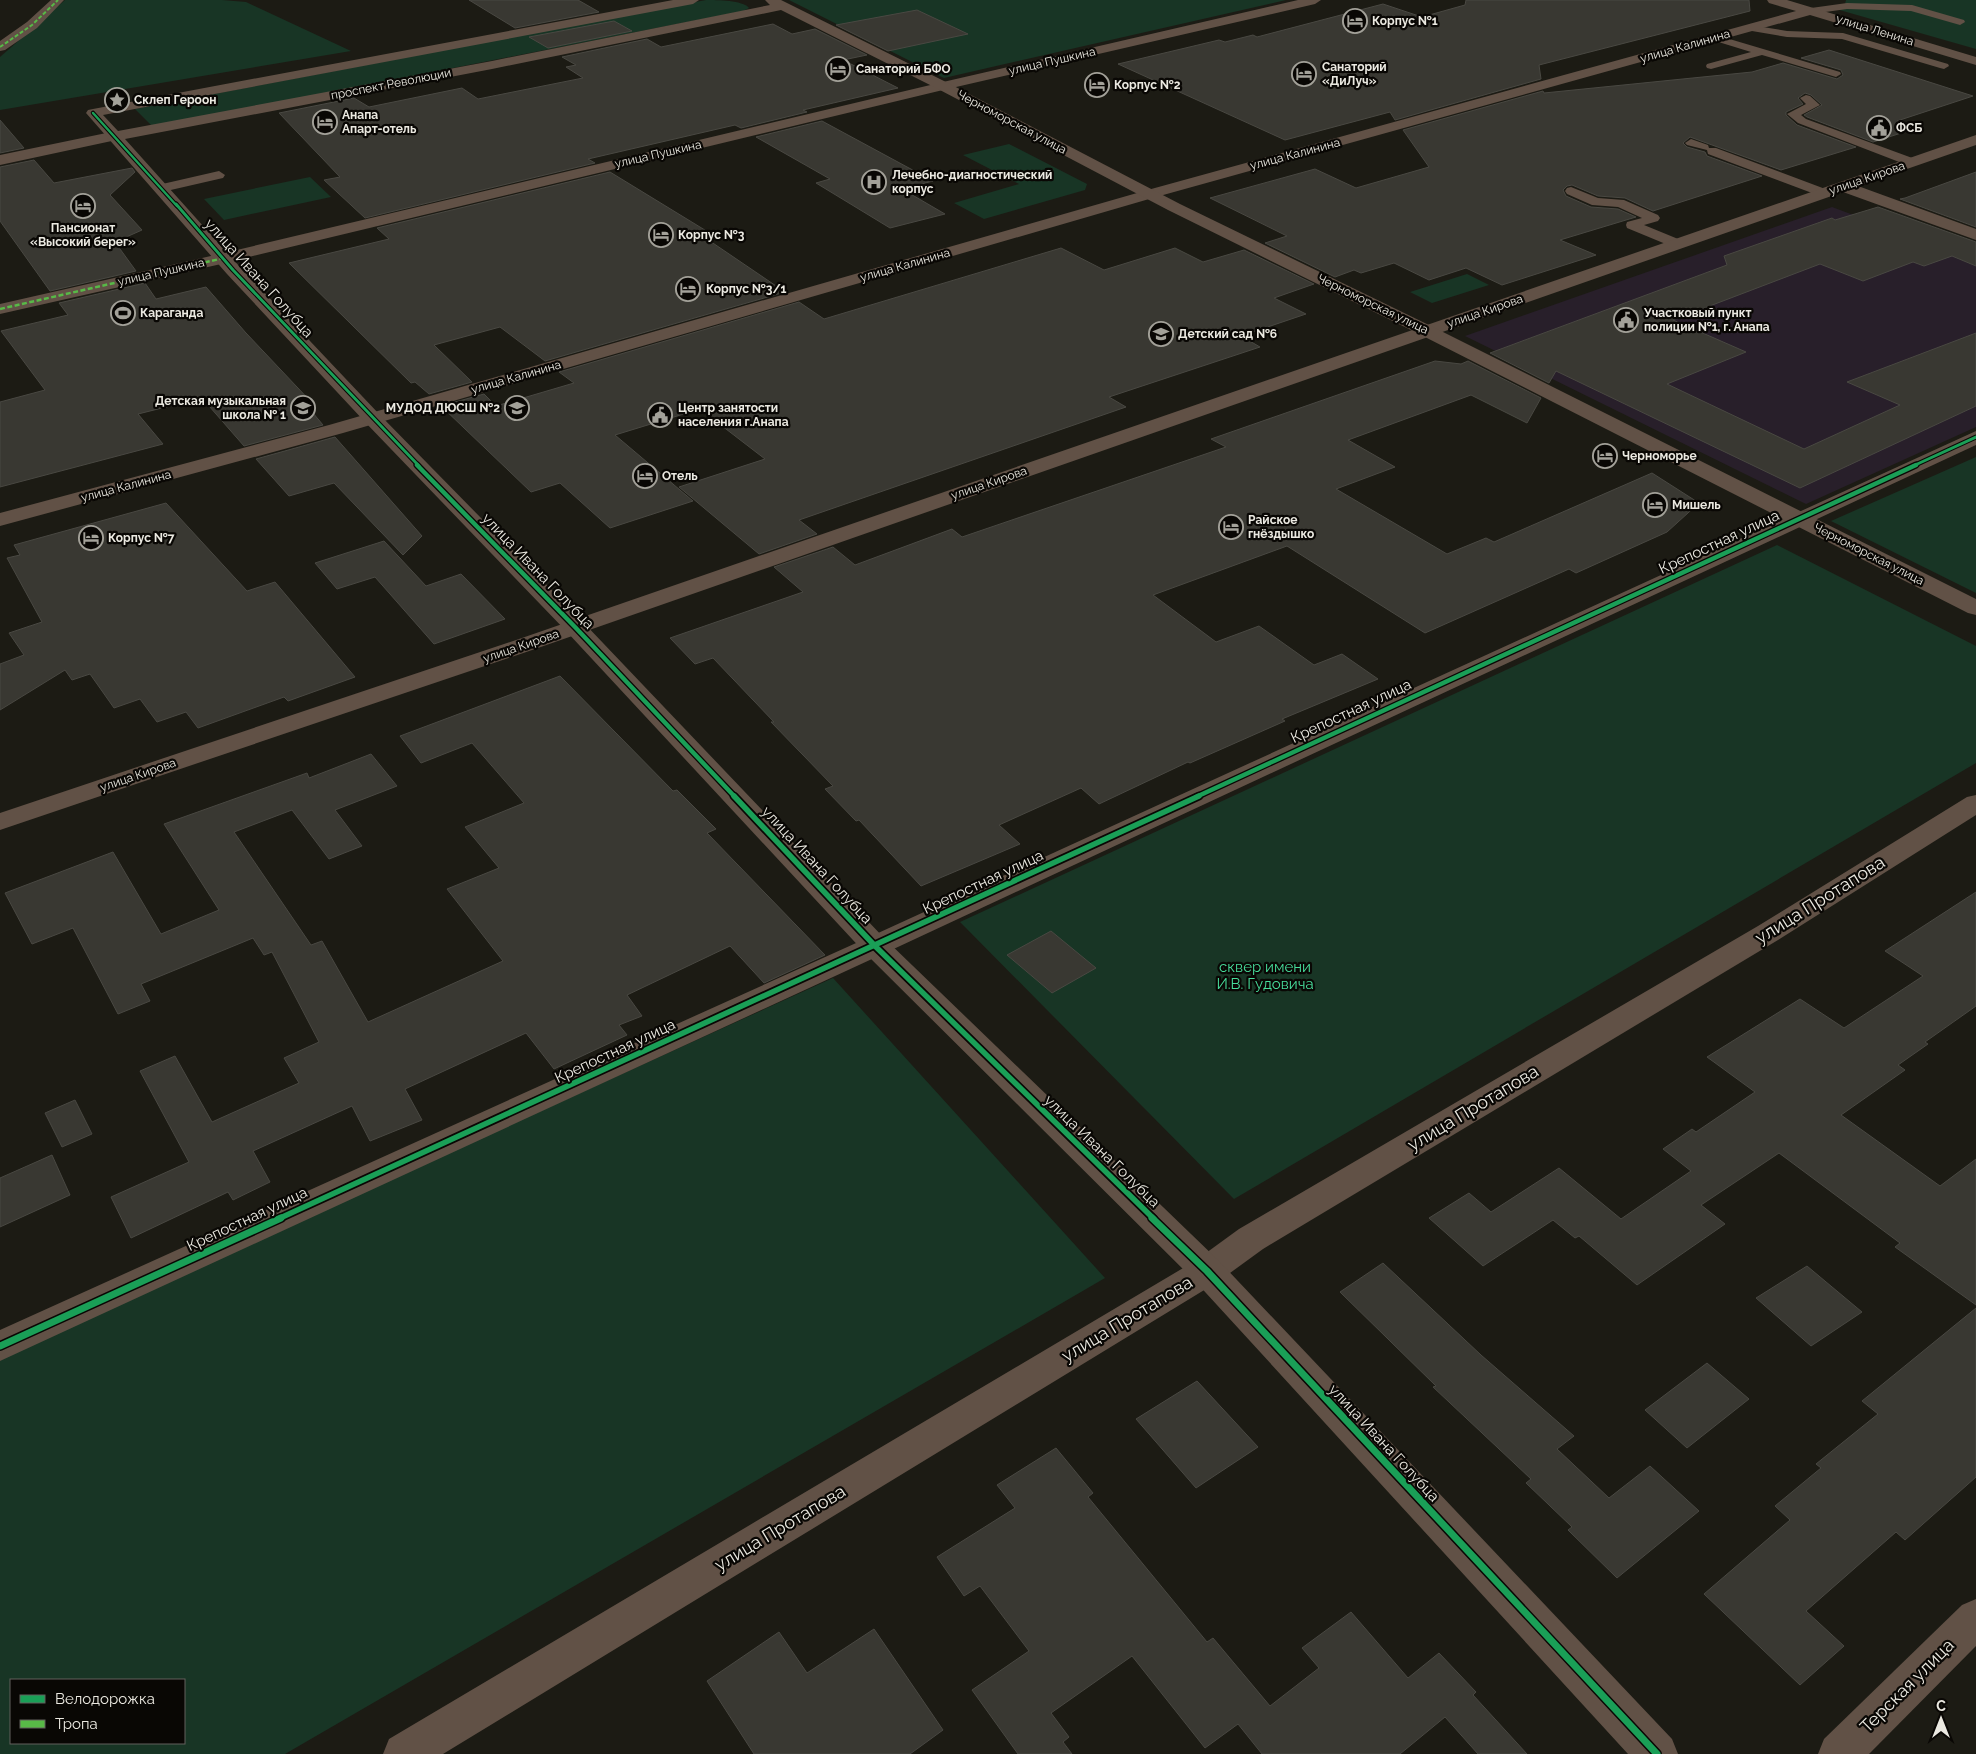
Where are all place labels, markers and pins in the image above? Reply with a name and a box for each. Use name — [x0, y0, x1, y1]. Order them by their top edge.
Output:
hotel icon: Корпус №1 — [1342, 8, 1368, 34]
place label: Корпус №1 — [1372, 14, 1438, 28]
hotel icon: Санаторий БФО — [825, 56, 851, 82]
place label: Санаторий «ДиЛуч» — [1322, 60, 1387, 88]
hotel icon: Санаторий «ДиЛуч» — [1291, 61, 1317, 87]
place label: Санаторий БФО — [856, 62, 951, 76]
hotel icon: Корпус №2 — [1084, 72, 1110, 98]
place label: Корпус №2 — [1114, 78, 1181, 92]
place icon: Склеп Героон — [104, 87, 130, 113]
place label: Склеп Героон — [134, 93, 216, 107]
place label: Анапа Апарт-отель — [342, 108, 417, 136]
hotel icon: Анапа Апарт-отель — [312, 109, 338, 135]
public building icon: ФСБ — [1866, 115, 1892, 141]
place label: ФСБ — [1896, 121, 1922, 135]
place label: Лечебно-диагностический корпус — [892, 168, 1052, 196]
hospital icon: Лечебно-диагностический корпус — [861, 169, 887, 195]
hotel icon: Пансионат «Высокий берег» — [70, 193, 96, 219]
place label: Пансионат «Высокий берег» — [30, 221, 136, 249]
hotel icon: Корпус №3 — [648, 222, 674, 248]
place label: Корпус №3 — [678, 228, 745, 242]
hotel icon: Корпус №3/1 — [675, 276, 701, 302]
place label: Корпус №3/1 — [706, 282, 786, 296]
sports icon: Караганда — [110, 300, 136, 326]
place label: Караганда — [140, 306, 203, 320]
place label: Участковый пункт полиции №1, г. Анапа — [1643, 306, 1770, 334]
public building icon: Участковый пункт полиции №1, г. Анапа — [1613, 307, 1639, 333]
school or university icon: Детский сад №6 — [1148, 321, 1174, 347]
place label: Детский сад №6 — [1178, 327, 1277, 341]
place label: Детская музыкальная школа № 1 — [155, 394, 286, 422]
school or university icon: Детская музыкальная школа № 1 — [290, 395, 316, 421]
school or university icon: МУДОД ДЮСШ №2 — [504, 395, 530, 421]
place label: МУДОД ДЮСШ №2 — [386, 401, 500, 415]
place label: Центр занятости населения г.Анапа — [678, 401, 789, 429]
public building icon: Центр занятости населения г.Анапа — [647, 402, 673, 428]
hotel icon: Черноморье — [1592, 443, 1618, 469]
place label: Черноморье — [1622, 449, 1697, 463]
hotel icon: Отель — [632, 463, 658, 489]
place label: Отель — [662, 469, 698, 483]
hotel icon: Мишель — [1642, 492, 1668, 518]
place label: Мишель — [1672, 498, 1721, 512]
place label: Райское гнёздышко — [1248, 513, 1314, 541]
hotel icon: Райское гнёздышко — [1218, 514, 1244, 540]
hotel icon: Корпус №7 — [78, 525, 104, 551]
place label: Корпус №7 — [108, 531, 175, 545]

